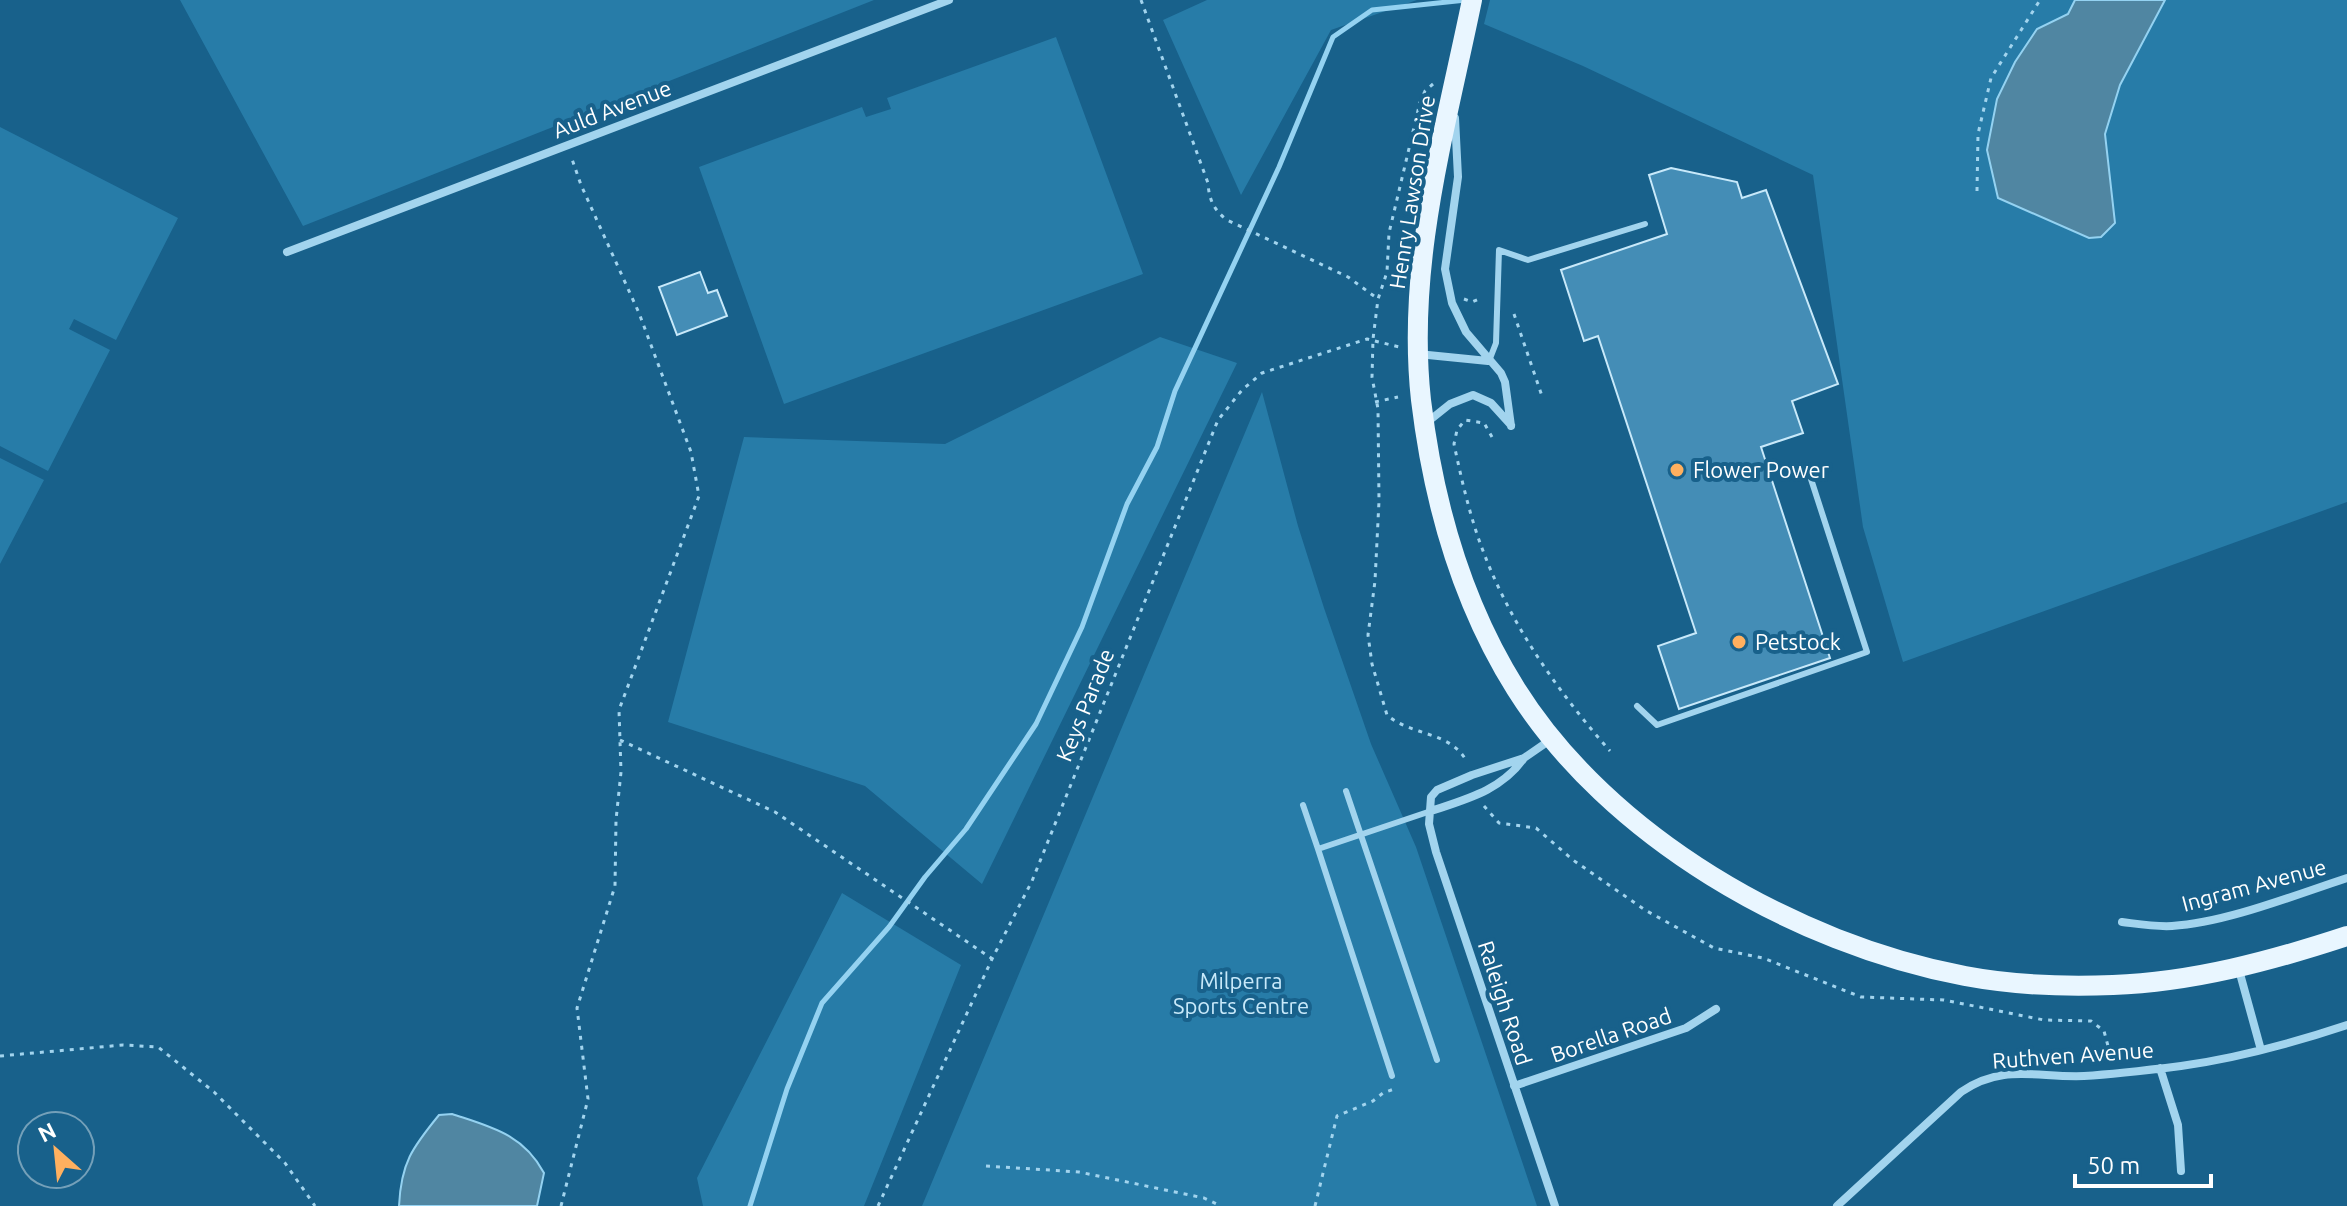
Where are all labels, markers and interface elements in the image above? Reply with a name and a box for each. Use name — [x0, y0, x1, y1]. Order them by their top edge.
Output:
street label: Auld Avenue — [549, 75, 674, 143]
street label: Henry Lawson Drive — [1384, 93, 1439, 291]
place label: Flower Power — [1693, 457, 1830, 482]
marker: Flower Power — [1668, 461, 1686, 479]
place label: Petstock — [1755, 629, 1841, 654]
marker: Petstock — [1730, 633, 1748, 651]
street label: Keys Parade — [1051, 645, 1118, 765]
street label: Ingram Avenue — [2179, 853, 2329, 916]
street label: Raleigh Road — [1474, 938, 1537, 1068]
park label: Milperra Sports Centre — [1173, 968, 1309, 1018]
street label: Borella Road — [1547, 1002, 1674, 1067]
street label: Ruthven Avenue — [1991, 1036, 2155, 1073]
north arrow — [16, 1110, 96, 1190]
text: N — [34, 1117, 60, 1147]
scale bar — [2075, 1138, 2211, 1188]
text: 50 m — [2087, 1152, 2140, 1179]

